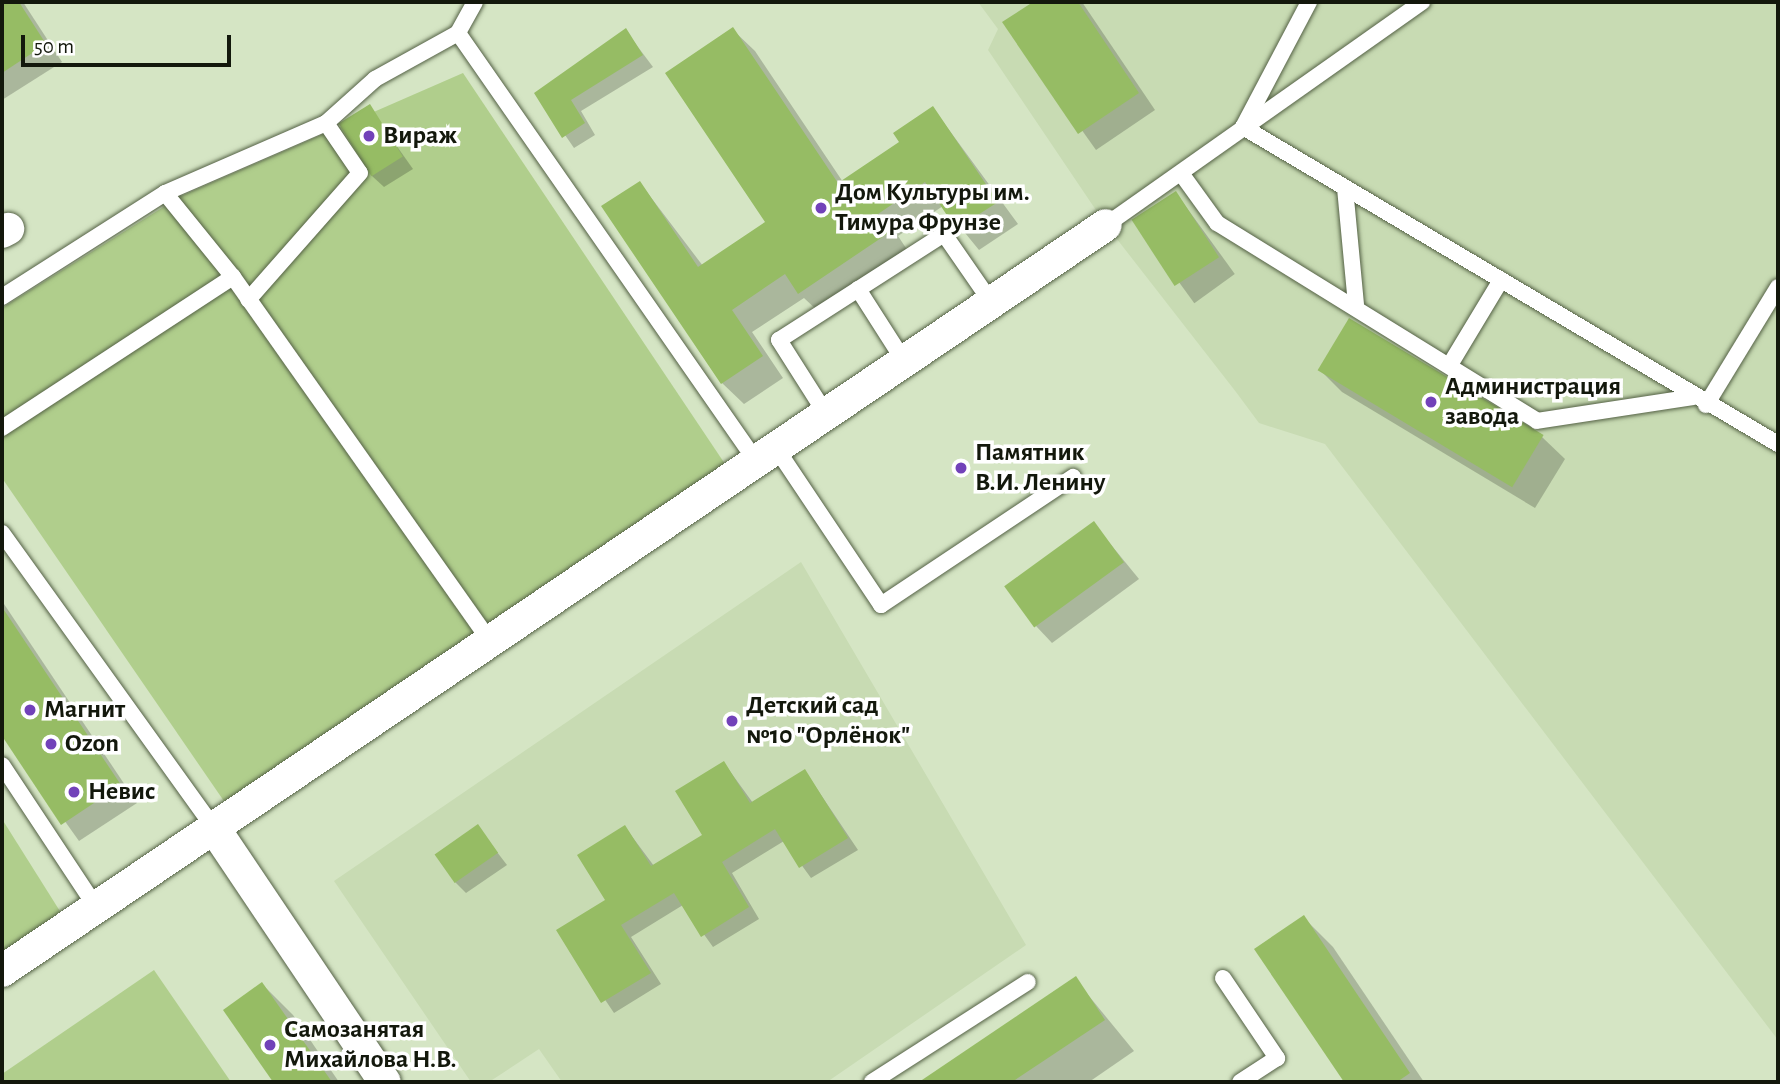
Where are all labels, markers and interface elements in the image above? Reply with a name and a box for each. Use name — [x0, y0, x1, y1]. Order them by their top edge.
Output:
scale bar — [24, 21, 234, 65]
text: 50 m — [34, 36, 74, 57]
place label: Вираж — [383, 120, 457, 152]
marker: Вираж — [361, 128, 377, 144]
place label: Дом Культуры им. Тимура Фрунзе — [835, 177, 1030, 238]
marker: Дом Культуры им. Тимура Фрунзе — [813, 200, 829, 216]
place label: Администрация завода — [1445, 371, 1621, 432]
marker: Администрация завода — [1423, 394, 1439, 410]
place label: Памятник В.И. Ленину — [975, 437, 1105, 498]
marker: Памятник В.И. Ленину — [953, 460, 969, 476]
place label: Детский сад №10 "Орлёнок" — [746, 690, 910, 752]
place label: Магнит — [44, 694, 125, 726]
marker: Магнит — [22, 702, 38, 718]
marker: Детский сад №10 "Орлёнок" — [724, 713, 740, 729]
place label: Ozon — [65, 728, 119, 760]
marker: Ozon — [43, 736, 59, 752]
place label: Невис — [88, 776, 155, 808]
marker: Невис — [66, 784, 82, 800]
place label: Самозанятая Михайлова Н.В. — [284, 1014, 456, 1076]
marker: Самозанятая Михайлова Н.В. — [262, 1037, 278, 1053]

